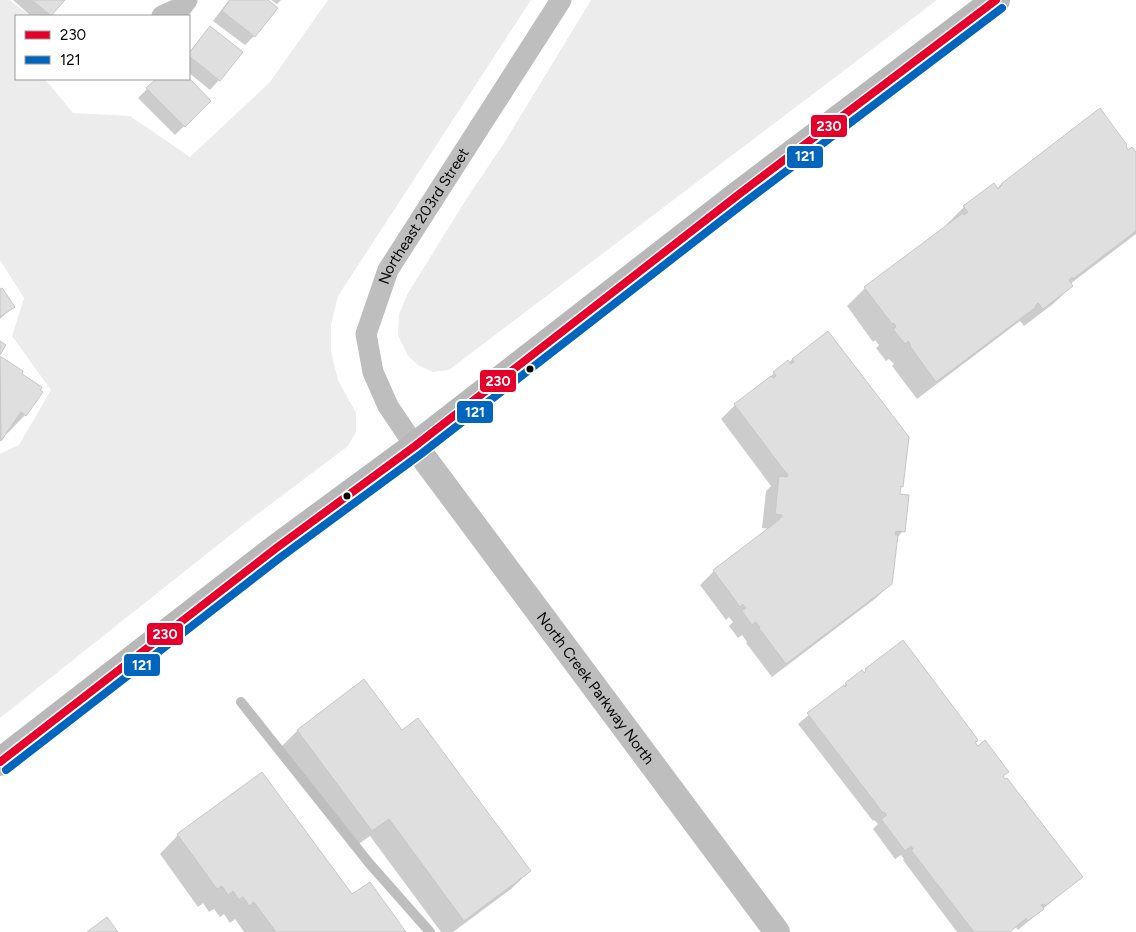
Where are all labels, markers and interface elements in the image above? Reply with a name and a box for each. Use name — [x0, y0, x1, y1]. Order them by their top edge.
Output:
legend — [15, 15, 190, 80]
text: 230 — [60, 26, 86, 44]
text: 121 — [60, 51, 81, 69]
line badge: 230 — [810, 114, 848, 138]
text: 230 — [817, 118, 841, 135]
street label: Northeast 203rd Street — [375, 144, 473, 287]
line badge: 121 — [786, 145, 824, 169]
text: 121 — [795, 148, 815, 165]
unlabelled marker — [525, 364, 535, 374]
line badge: 230 — [479, 369, 517, 393]
text: 230 — [486, 373, 510, 390]
line badge: 121 — [456, 400, 494, 424]
text: 121 — [465, 404, 485, 421]
unlabelled marker — [342, 491, 352, 501]
street label: North Creek Parkway North — [533, 609, 658, 768]
line badge: 230 — [146, 622, 184, 646]
text: 230 — [153, 626, 177, 643]
line badge: 121 — [123, 653, 161, 677]
text: 121 — [132, 657, 152, 674]

